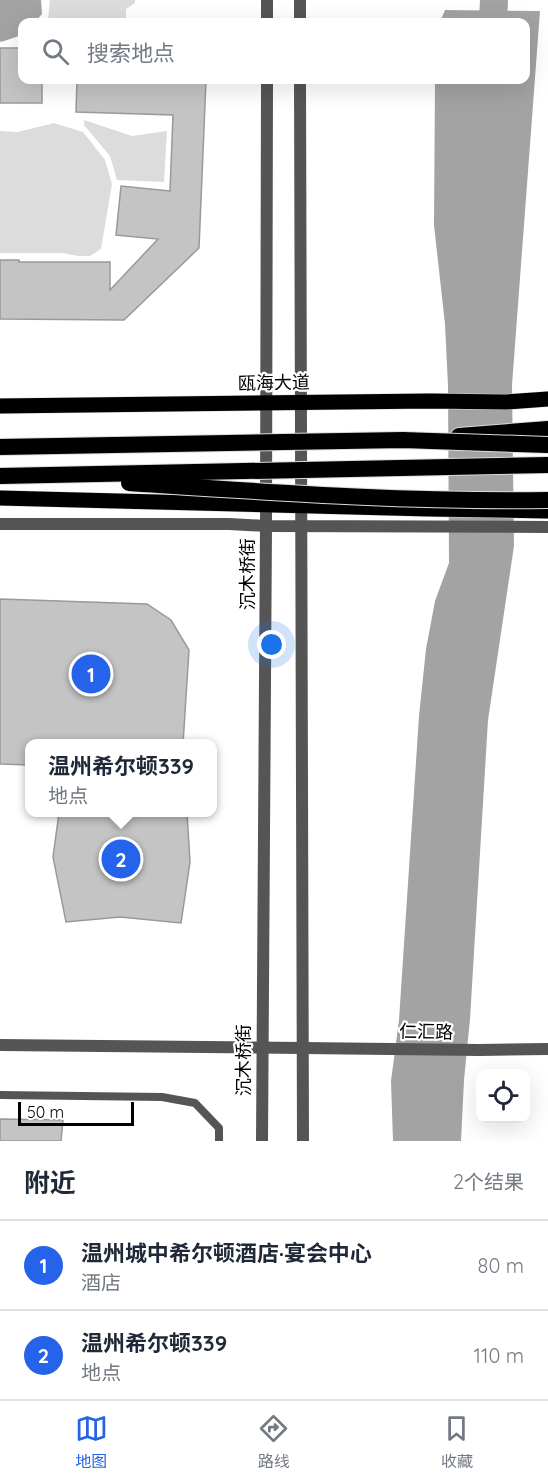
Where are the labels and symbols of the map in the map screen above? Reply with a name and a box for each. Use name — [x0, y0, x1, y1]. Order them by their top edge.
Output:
street label: 瓯海大道 — [238, 370, 310, 395]
street label: 沉木桥街 — [236, 538, 259, 610]
your location — [257, 630, 286, 659]
pin: 1 — [72, 652, 110, 696]
pin: 2 — [102, 836, 140, 882]
street label: 仁汇路 — [399, 1020, 453, 1043]
street label: 沉木桥街 — [232, 1024, 255, 1096]
scale bar — [18, 1099, 134, 1126]

